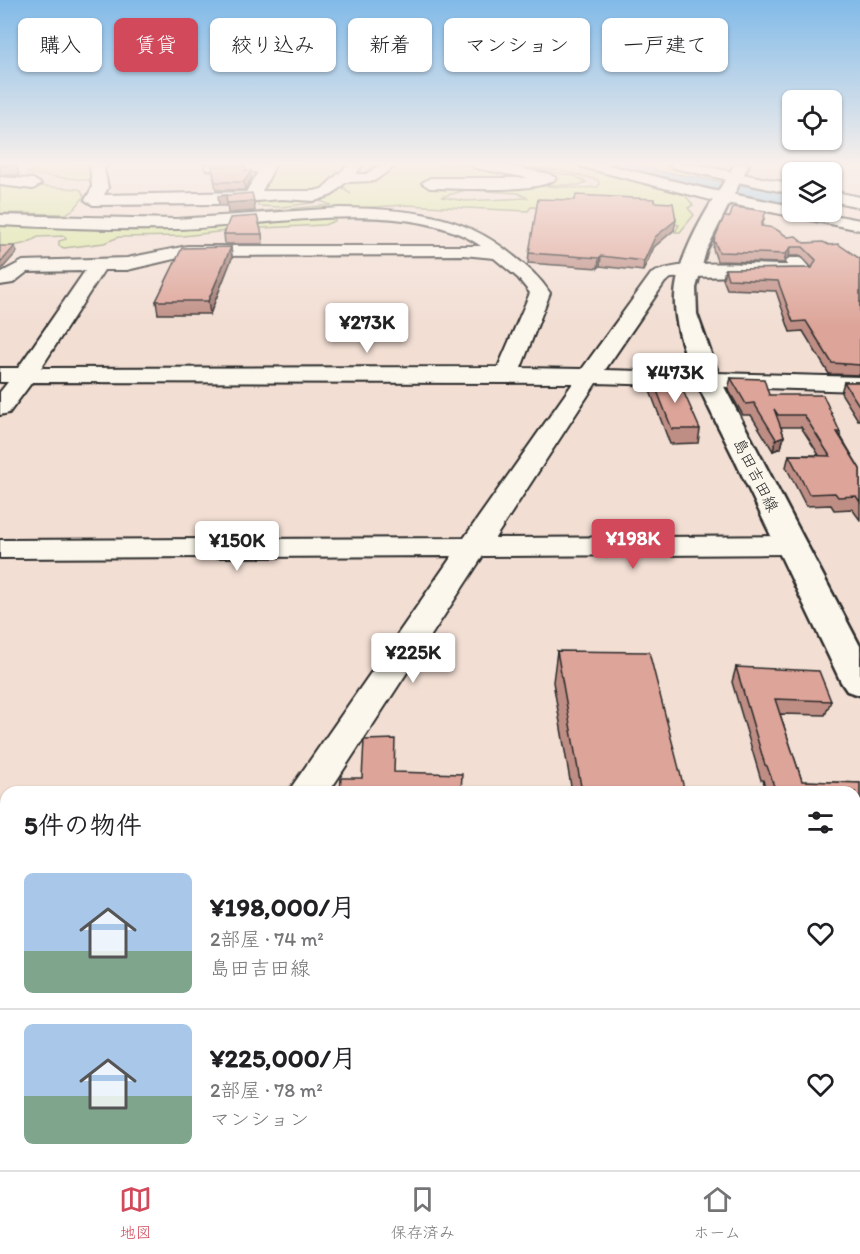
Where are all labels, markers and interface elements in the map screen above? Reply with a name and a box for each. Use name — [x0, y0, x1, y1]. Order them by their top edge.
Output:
chip: 購入 — [18, 18, 102, 72]
chip: 賃貸 — [114, 18, 198, 72]
chip: 絞り込み — [210, 18, 336, 72]
chip: 新着 — [348, 18, 432, 72]
chip: マンション — [444, 18, 590, 72]
chip: 一戸建て — [602, 18, 728, 72]
map controls — [782, 90, 842, 222]
button: locate — [782, 90, 842, 150]
button: layers — [782, 162, 842, 222]
pin: ¥273K — [325, 303, 409, 354]
text: ¥273K — [339, 310, 395, 334]
pin: ¥473K — [633, 353, 717, 404]
text: ¥473K — [647, 360, 703, 384]
street label: 島田吉田線 — [729, 435, 783, 515]
pin: ¥198K — [591, 519, 675, 570]
pin: ¥150K — [195, 521, 279, 572]
text: ¥198K — [606, 526, 660, 550]
text: ¥150K — [209, 528, 265, 552]
pin: ¥225K — [371, 633, 455, 684]
text: ¥225K — [385, 640, 441, 664]
icon: filters — [804, 806, 837, 839]
text: 5件の物件 — [24, 809, 142, 841]
text: ¥198,000/月 — [210, 891, 356, 923]
icon: home — [72, 897, 144, 969]
icon: heart — [804, 917, 837, 950]
text: 2部屋 · 74 m² — [210, 927, 324, 951]
text: 島田吉田線 — [210, 956, 310, 980]
text: ¥225,000/月 — [210, 1042, 357, 1074]
icon: home — [72, 1048, 144, 1120]
icon: heart — [804, 1068, 837, 1101]
text: 2部屋 · 78 m² — [210, 1078, 323, 1102]
text: マンション — [210, 1107, 309, 1131]
tab: 地図 — [119, 1183, 152, 1243]
tab: 保存済み — [391, 1183, 455, 1243]
tab: ホーム — [693, 1183, 741, 1243]

